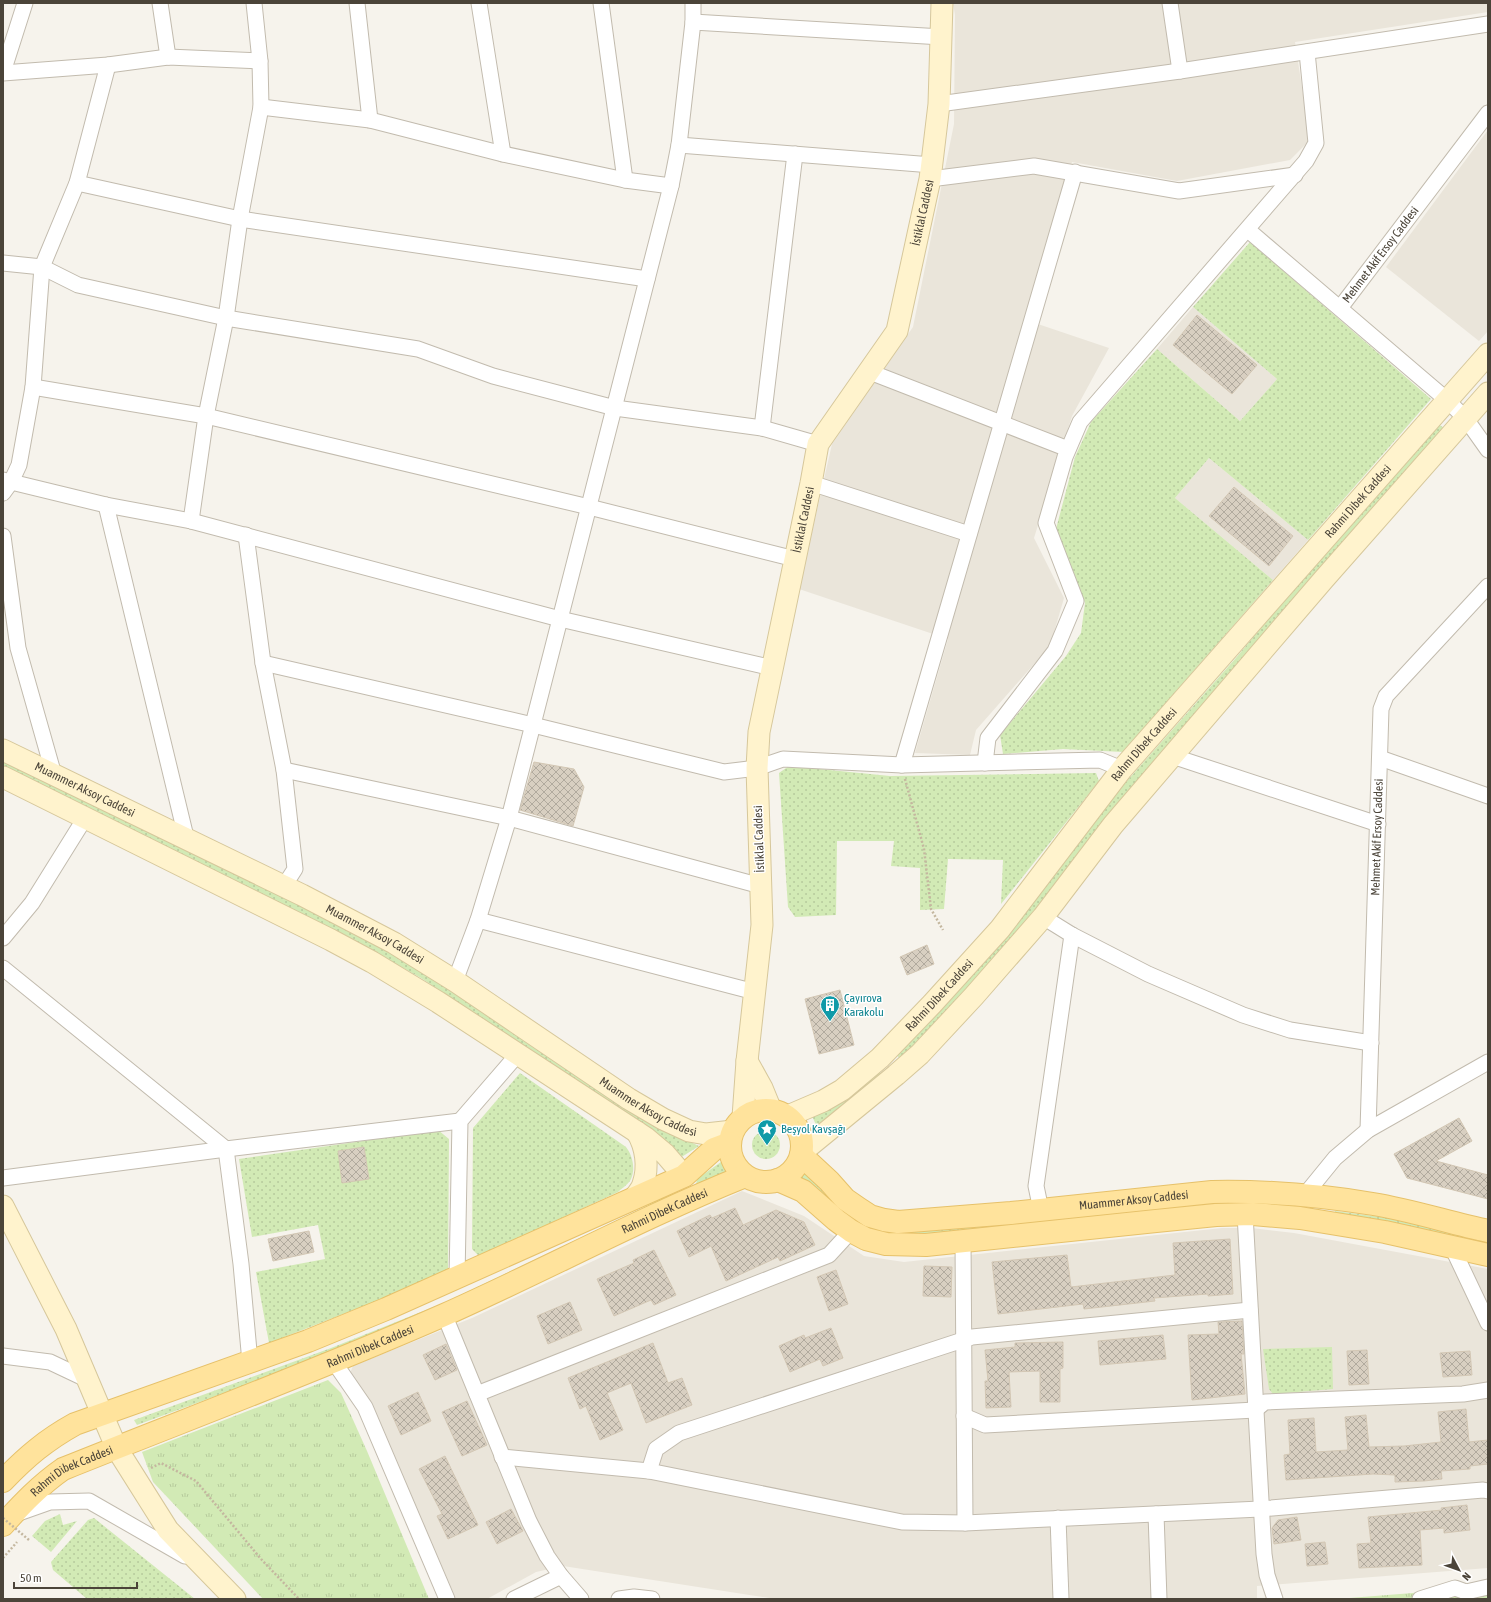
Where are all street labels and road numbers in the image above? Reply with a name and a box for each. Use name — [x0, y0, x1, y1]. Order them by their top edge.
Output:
street label: İstiklal Caddesi — [909, 178, 937, 247]
street label: Mehmet Akif Ersoy Caddesi — [1340, 204, 1421, 305]
street label: Rahmi Dibek Caddesi — [1322, 462, 1394, 541]
street label: İstiklal Caddesi — [790, 485, 817, 554]
street label: Rahmi Dibek Caddesi — [1108, 705, 1180, 784]
street label: Muammer Aksoy Caddesi — [32, 759, 137, 820]
street label: Mehmet Akif Ersoy Caddesi — [1368, 778, 1386, 896]
street label: İstiklal Caddesi — [751, 805, 767, 873]
street label: Muammer Aksoy Caddesi — [323, 902, 426, 967]
street label: Rahmi Dibek Caddesi — [903, 956, 976, 1034]
street label: Muammer Aksoy Caddesi — [597, 1074, 698, 1139]
street label: Rahmi Dibek Caddesi — [619, 1185, 710, 1237]
street label: Muammer Aksoy Caddesi — [1078, 1188, 1189, 1213]
street label: Rahmi Dibek Caddesi — [325, 1322, 416, 1371]
street label: Rahmi Dibek Caddesi — [28, 1443, 115, 1499]

